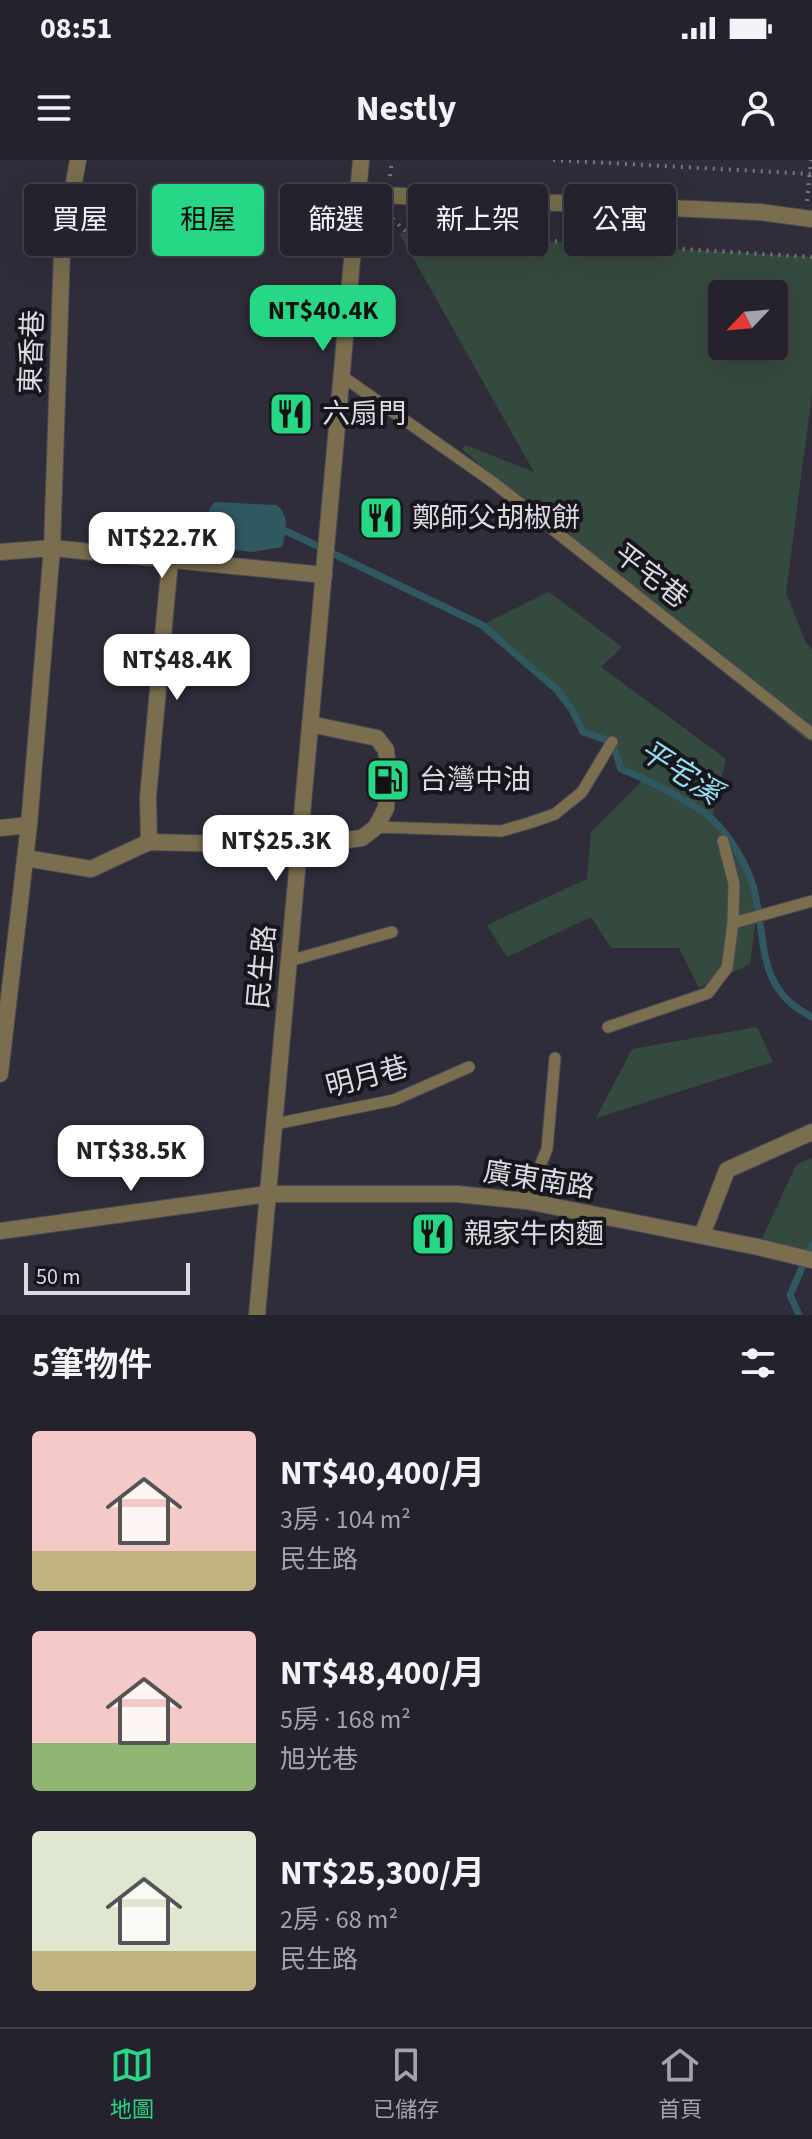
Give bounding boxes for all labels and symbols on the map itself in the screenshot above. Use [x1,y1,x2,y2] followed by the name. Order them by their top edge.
[708,280,788,360] north arrow
[240,285,406,353] pin: NT$40.4K
[11,309,53,395] street label: 東香巷
[267,390,315,438] restaurant icon: 六扇門
[322,394,406,434] place label: 六扇門
[357,494,405,542] restaurant icon: 鄭師父胡椒餅
[412,498,580,538] place label: 鄭師父胡椒餅
[79,512,245,580] pin: NT$22.7K
[606,534,696,618] street label: 平宅巷
[94,634,260,702] pin: NT$48.4K
[631,729,733,817] water label: 平宅溪
[364,756,412,804] fuel station icon: 台灣中油
[419,760,531,800] place label: 台灣中油
[193,815,359,883] pin: NT$25.3K
[238,923,286,1011] street label: 民生路
[321,1047,413,1107] street label: 明月巷
[48,1125,214,1193] pin: NT$38.5K
[481,1151,597,1209] street label: 廣東南路
[409,1210,457,1258] restaurant icon: 親家牛肉麵
[464,1214,604,1254] place label: 親家牛肉麵
[24,1259,190,1295] scale bar

